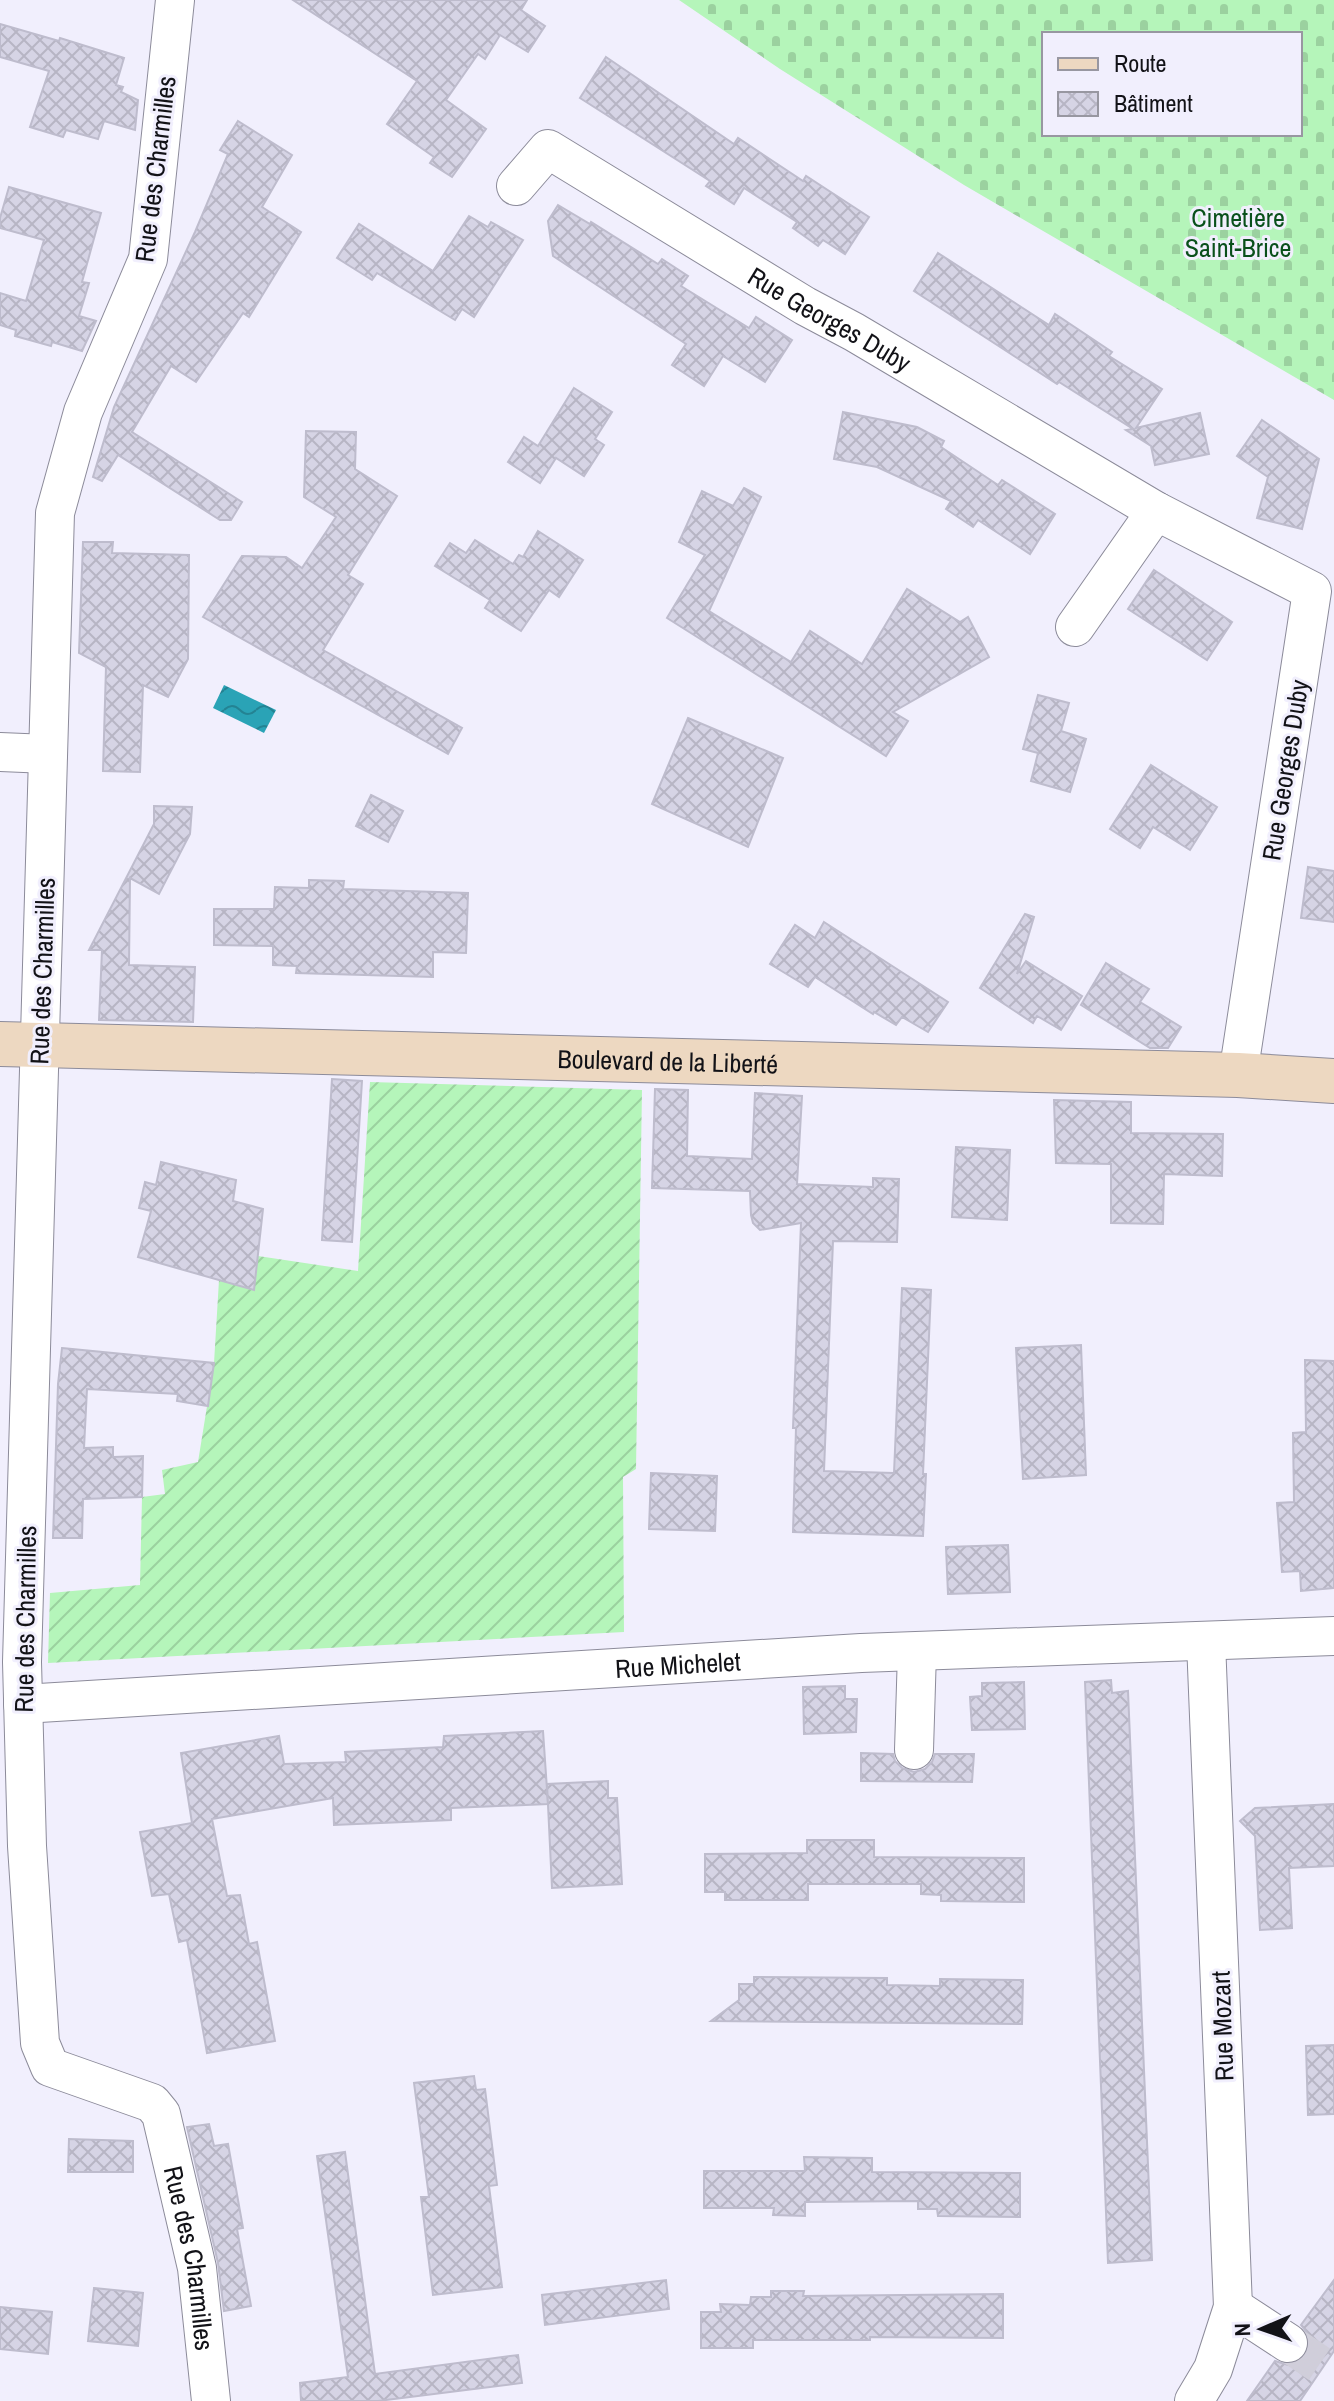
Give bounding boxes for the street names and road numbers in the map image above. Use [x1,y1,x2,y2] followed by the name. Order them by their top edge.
[126,74,184,264] street label: Rue des Charmilles
[742,258,918,380] street label: Rue Georges Duby
[1253,677,1317,863] street label: Rue Georges Duby
[21,877,63,1065] street label: Rue des Charmilles
[557,1040,778,1081] street label: Boulevard de la Liberté
[6,1525,44,1713] street label: Rue des Charmilles
[614,1643,742,1685] street label: Rue Michelet
[1203,1970,1241,2082] street label: Rue Mozart
[156,2162,223,2352] street label: Rue des Charmilles

